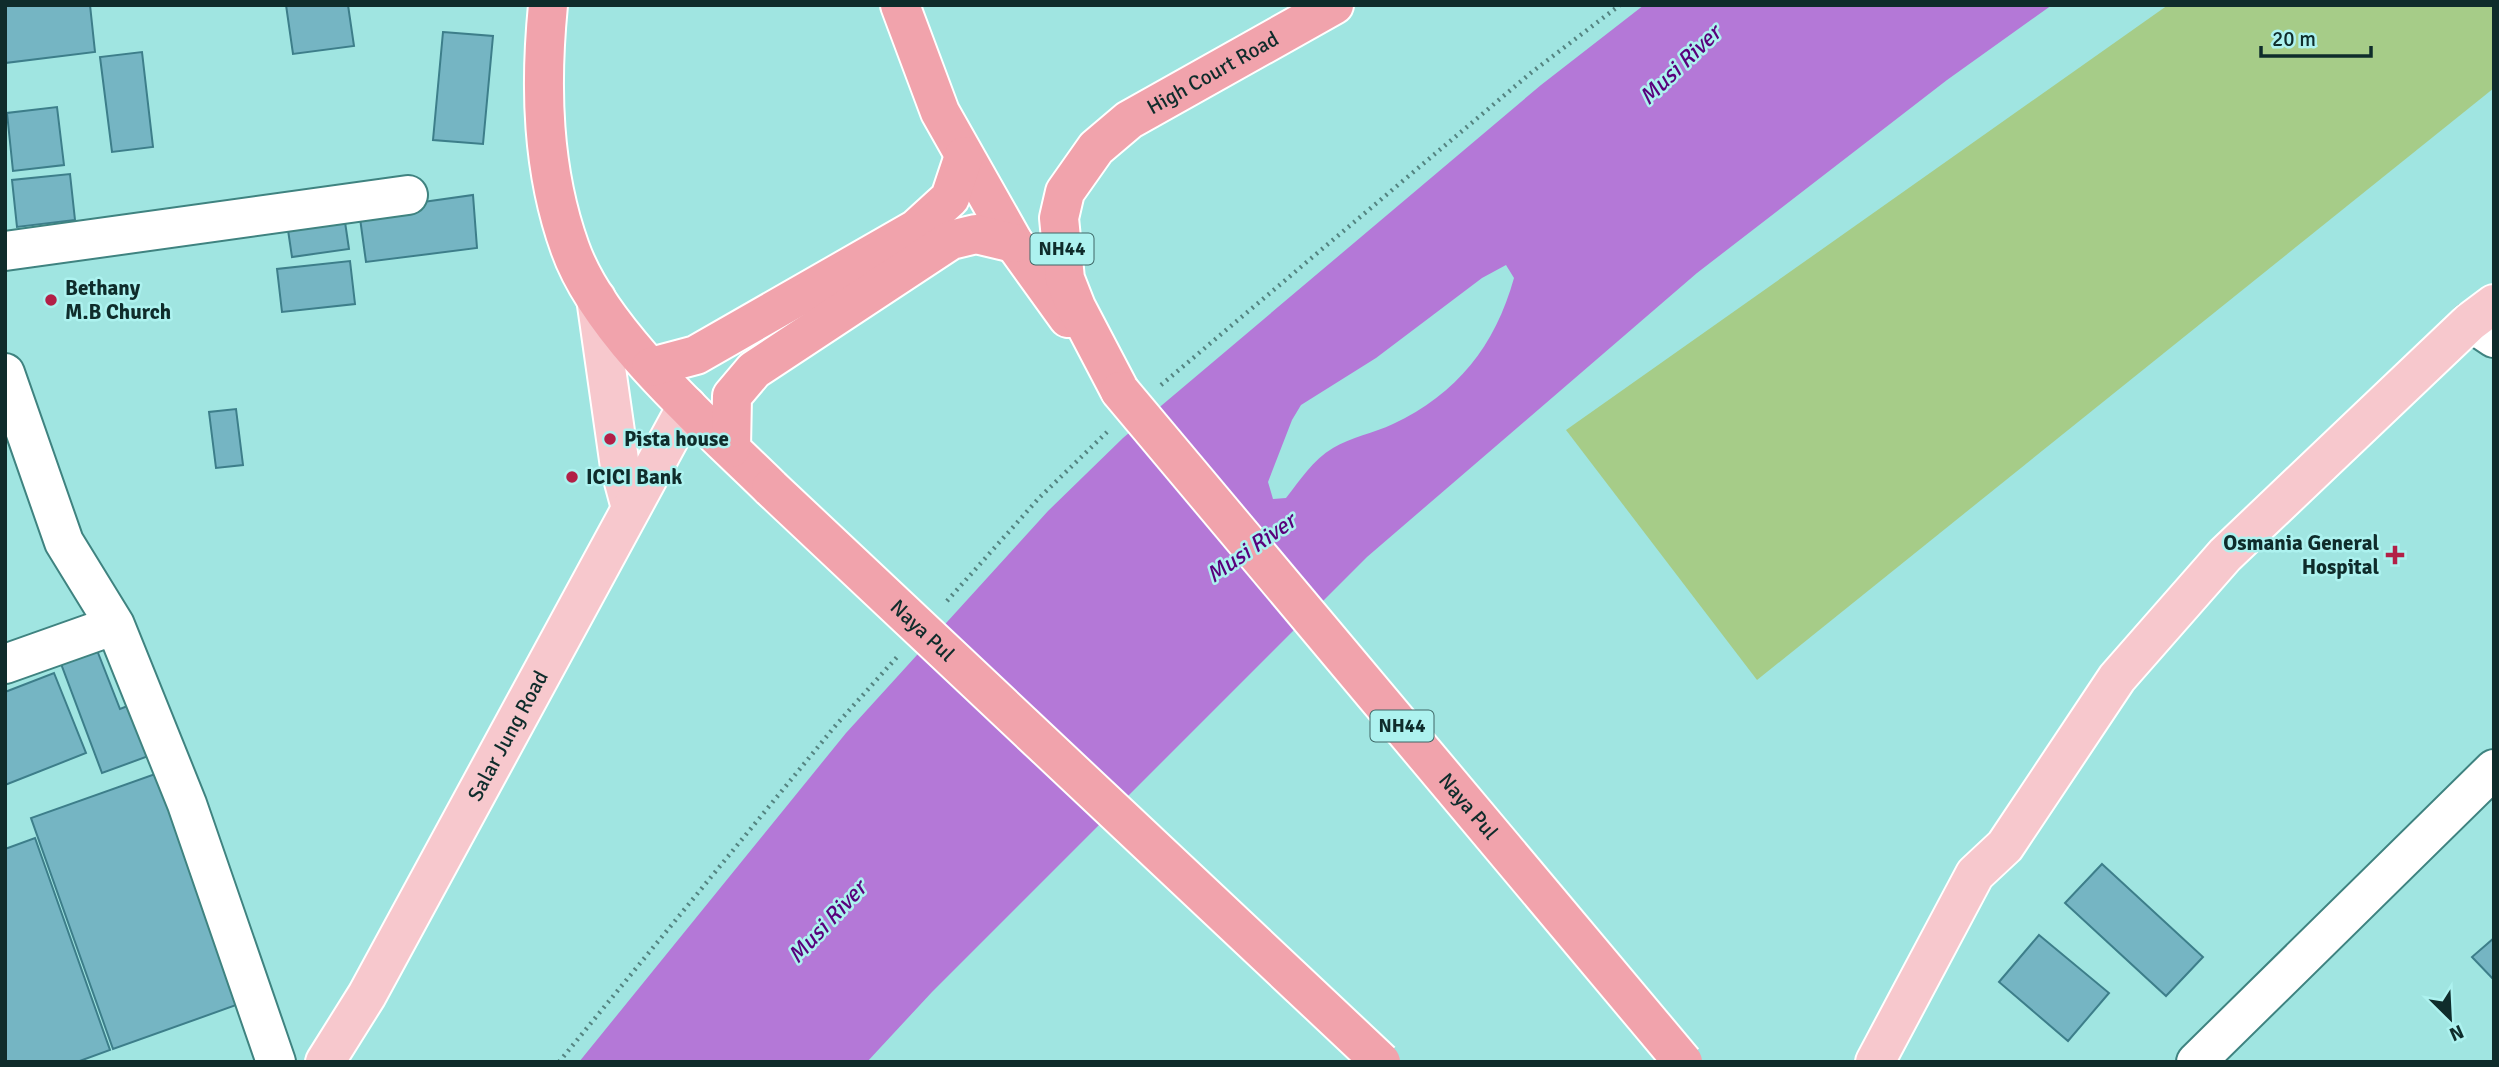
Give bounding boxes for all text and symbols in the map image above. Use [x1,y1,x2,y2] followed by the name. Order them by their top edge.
[2261,14,2371,58] scale bar
[1633,17,1729,111] water label: Musi River
[1142,26,1283,120] street label: High Court Road
[2272,26,2316,52] text: 20 m
[1030,233,1094,264] road number: NH44
[65,275,171,325] place label: Bethany M.B Church
[43,292,59,308] marker: Bethany M.B Church
[624,426,729,452] place label: Pista house
[602,431,618,447] marker: Pista house
[586,464,682,490] place label: ICICI Bank
[564,469,580,485] marker: ICICI Bank
[1201,505,1304,589] water label: Musi River
[2223,530,2379,580] place label: Osmania General Hospital
[2385,545,2405,565] marker: Osmania General Hospital
[885,594,960,667] street label: Naya Pul
[462,666,554,806] street label: Salar Jung Road
[1370,710,1434,741] road number: NH44
[1433,768,1504,845] street label: Naya Pul
[781,872,875,969] water label: Musi River
[2415,983,2485,1053] north arrow
[2446,1019,2467,1046] text: N

